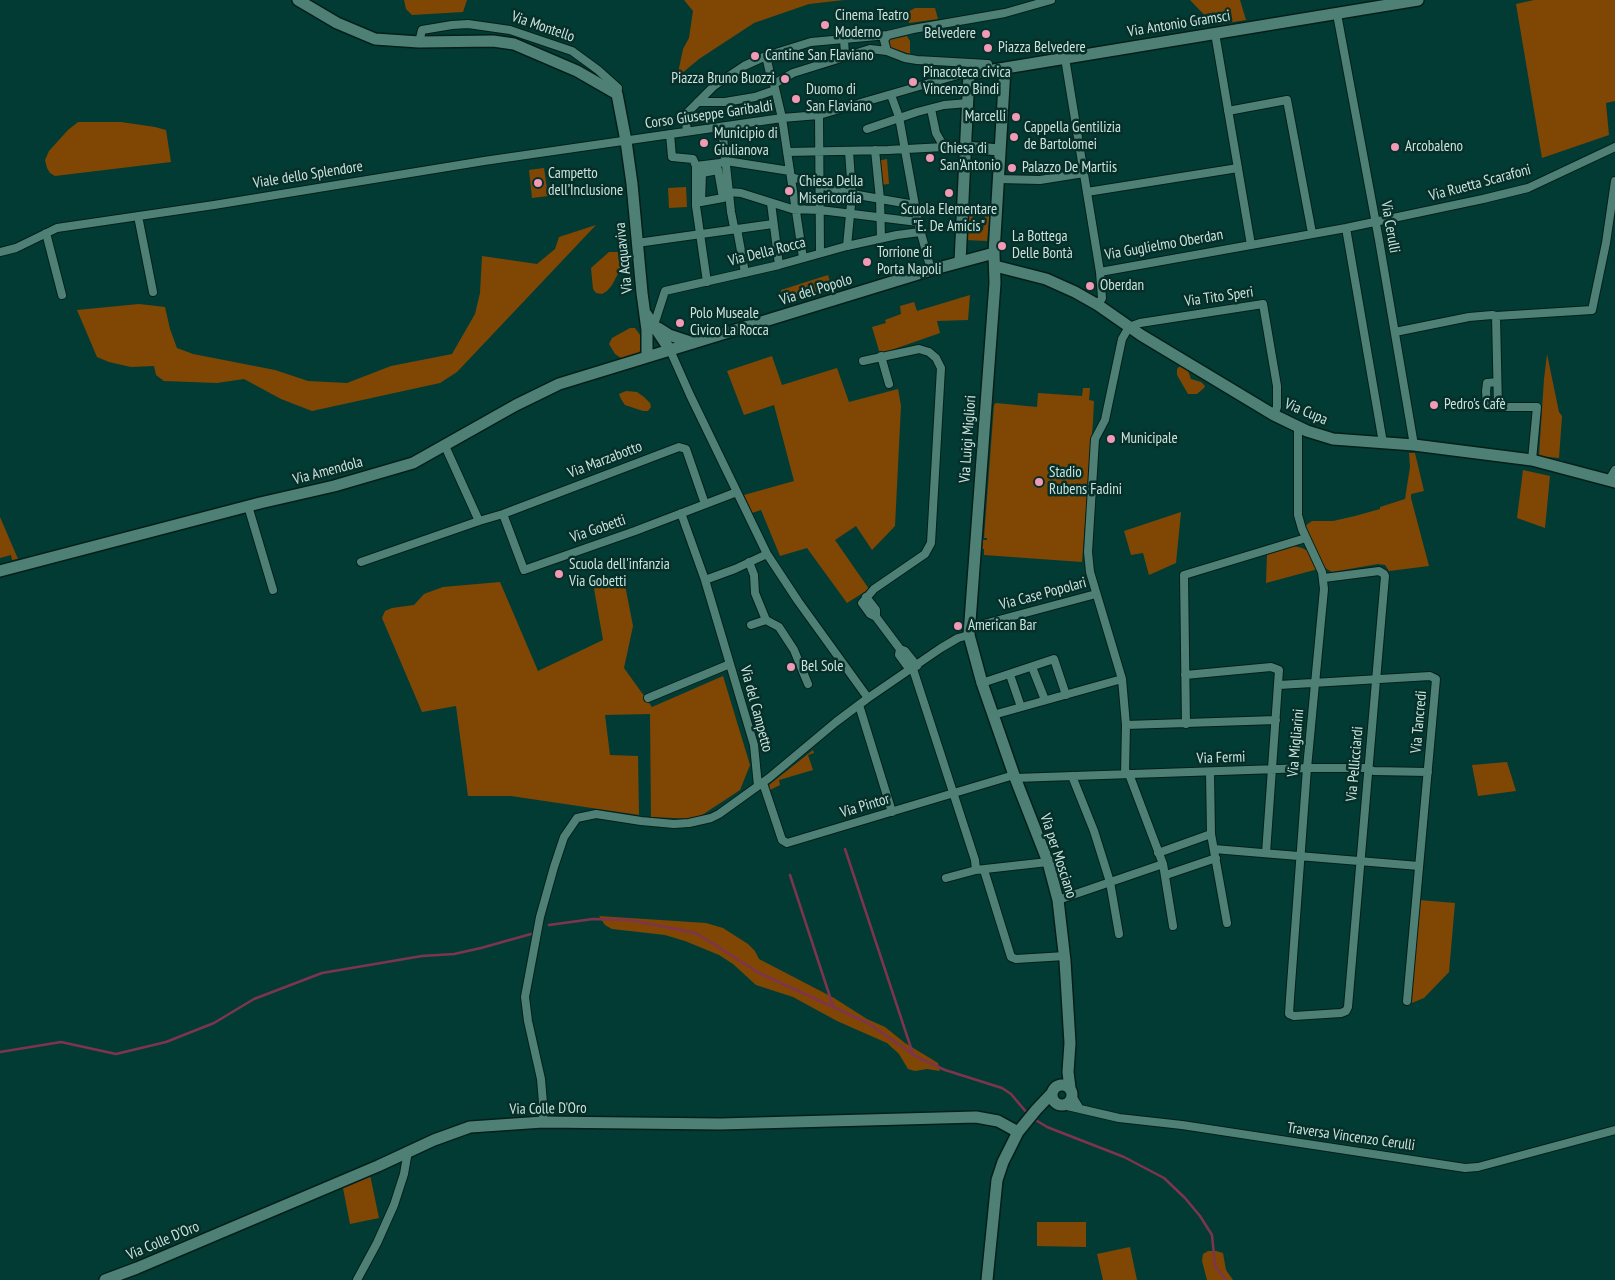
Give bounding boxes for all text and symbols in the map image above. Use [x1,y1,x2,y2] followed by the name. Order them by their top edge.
[835,7,909,42] place label: Cinema Teatro Moderno
[1126,7,1232,41] street label: Via Antonio Gramsci
[509,8,577,46] street label: Via Montello
[819,19,831,31] marker: Cinema Teatro Moderno
[924,25,976,43] place label: Belvedere
[980,28,992,40] marker: Belvedere
[998,39,1086,57] place label: Piazza Belvedere
[982,42,994,54] marker: Piazza Belvedere
[765,47,874,65] place label: Cantine San Flaviano
[749,50,761,62] marker: Cantine San Flaviano
[923,64,1011,99] place label: Pinacoteca civica Vincenzo Bindi
[671,70,775,88] place label: Piazza Bruno Buozzi
[779,73,791,85] marker: Piazza Bruno Buozzi
[907,76,919,88] marker: Pinacoteca civica Vincenzo Bindi
[806,81,872,116] place label: Duomo di San Flaviano
[790,93,802,105] marker: Duomo di San Flaviano
[644,97,774,133] street label: Corso Giuseppe Garibaldi
[965,108,1006,126] place label: Marcelli
[1010,111,1022,123] marker: Marcelli
[1024,119,1121,154] place label: Cappella Gentilizia de Bartolomei
[714,125,778,160] place label: Municipio di Giulianova
[1008,131,1020,143] marker: Cappella Gentilizia de Bartolomei
[698,137,710,149] marker: Municipio di Giulianova
[1405,138,1463,156] place label: Arcobaleno
[940,140,1001,175] place label: Chiesa di San'Antonio
[1389,141,1401,153] marker: Arcobaleno
[924,152,936,164] marker: Chiesa di San'Antonio
[252,157,364,193] street label: Viale dello Splendore
[1022,159,1117,177] place label: Palazzo De Martiis
[1427,161,1533,205] street label: Via Ruetta Scarafoni
[1006,162,1018,174] marker: Palazzo De Martiis
[548,165,623,200] place label: Campetto dell’Inclusione
[799,173,863,208] place label: Chiesa Della Misericordia
[532,177,544,189] marker: Campetto dell’Inclusione
[783,185,795,197] marker: Chiesa Della Misericordia
[943,187,955,199] marker: Scuola Elementare "E. De Amicis"
[1377,199,1403,255] street label: Via Cerulli
[901,201,997,236] place label: Scuola Elementare "E. De Amicis"
[611,222,637,294] street label: Via Acquaviva
[1103,226,1225,264] street label: Via Guglielmo Oberdan
[1012,228,1073,263] place label: La Bottega Delle Bontà
[726,234,808,270] street label: Via Della Rocca
[996,240,1008,252] marker: La Bottega Delle Bontà
[877,244,941,279] place label: Torrione di Porta Napoli
[861,256,873,268] marker: Torrione di Porta Napoli
[778,270,854,310] street label: Via del Popolo
[1100,277,1144,295] place label: Oberdan
[1084,280,1096,292] marker: Oberdan
[1183,283,1255,311] street label: Via Tito Speri
[690,305,769,340] place label: Polo Museale Civico La Rocca
[674,317,686,329] marker: Polo Museale Civico La Rocca
[956,394,980,484] street label: Via Luigi Migliori
[1282,395,1330,429] street label: Via Cupa
[1444,396,1506,414] place label: Pedro's Cafè
[1428,399,1440,411] marker: Pedro's Cafè
[1121,430,1178,448] place label: Municipale
[1105,433,1117,445] marker: Municipale
[565,438,645,482] street label: Via Marzabotto
[291,453,365,489] street label: Via Amendola
[1049,464,1122,499] place label: Stadio Rubens Fadini
[1033,476,1045,488] marker: Stadio Rubens Fadini
[568,511,628,547] street label: Via Gobetti
[569,556,670,591] place label: Scuola dell'infanzia Via Gobetti
[553,568,565,580] marker: Scuola dell'infanzia Via Gobetti
[998,574,1088,614] street label: Via Case Popolari
[968,617,1037,635] place label: American Bar
[952,620,964,632] marker: American Bar
[801,658,844,676] place label: Bel Sole
[785,661,797,673] marker: Bel Sole
[736,664,776,754] street label: Via del Campetto
[1407,690,1431,754] street label: Via Tancredi
[1284,708,1308,778] street label: Via Migliarini
[1343,726,1367,802] street label: Via Pellicciardi
[1196,748,1246,768] street label: Via Fermi
[838,790,892,822] street label: Via Pintor
[1036,811,1080,901] street label: Via per Mosciano
[509,1099,587,1119] street label: Via Colle D'Oro
[1286,1119,1416,1155] street label: Traversa Vincenzo Cerulli
[124,1218,202,1264] street label: Via Colle D'Oro

